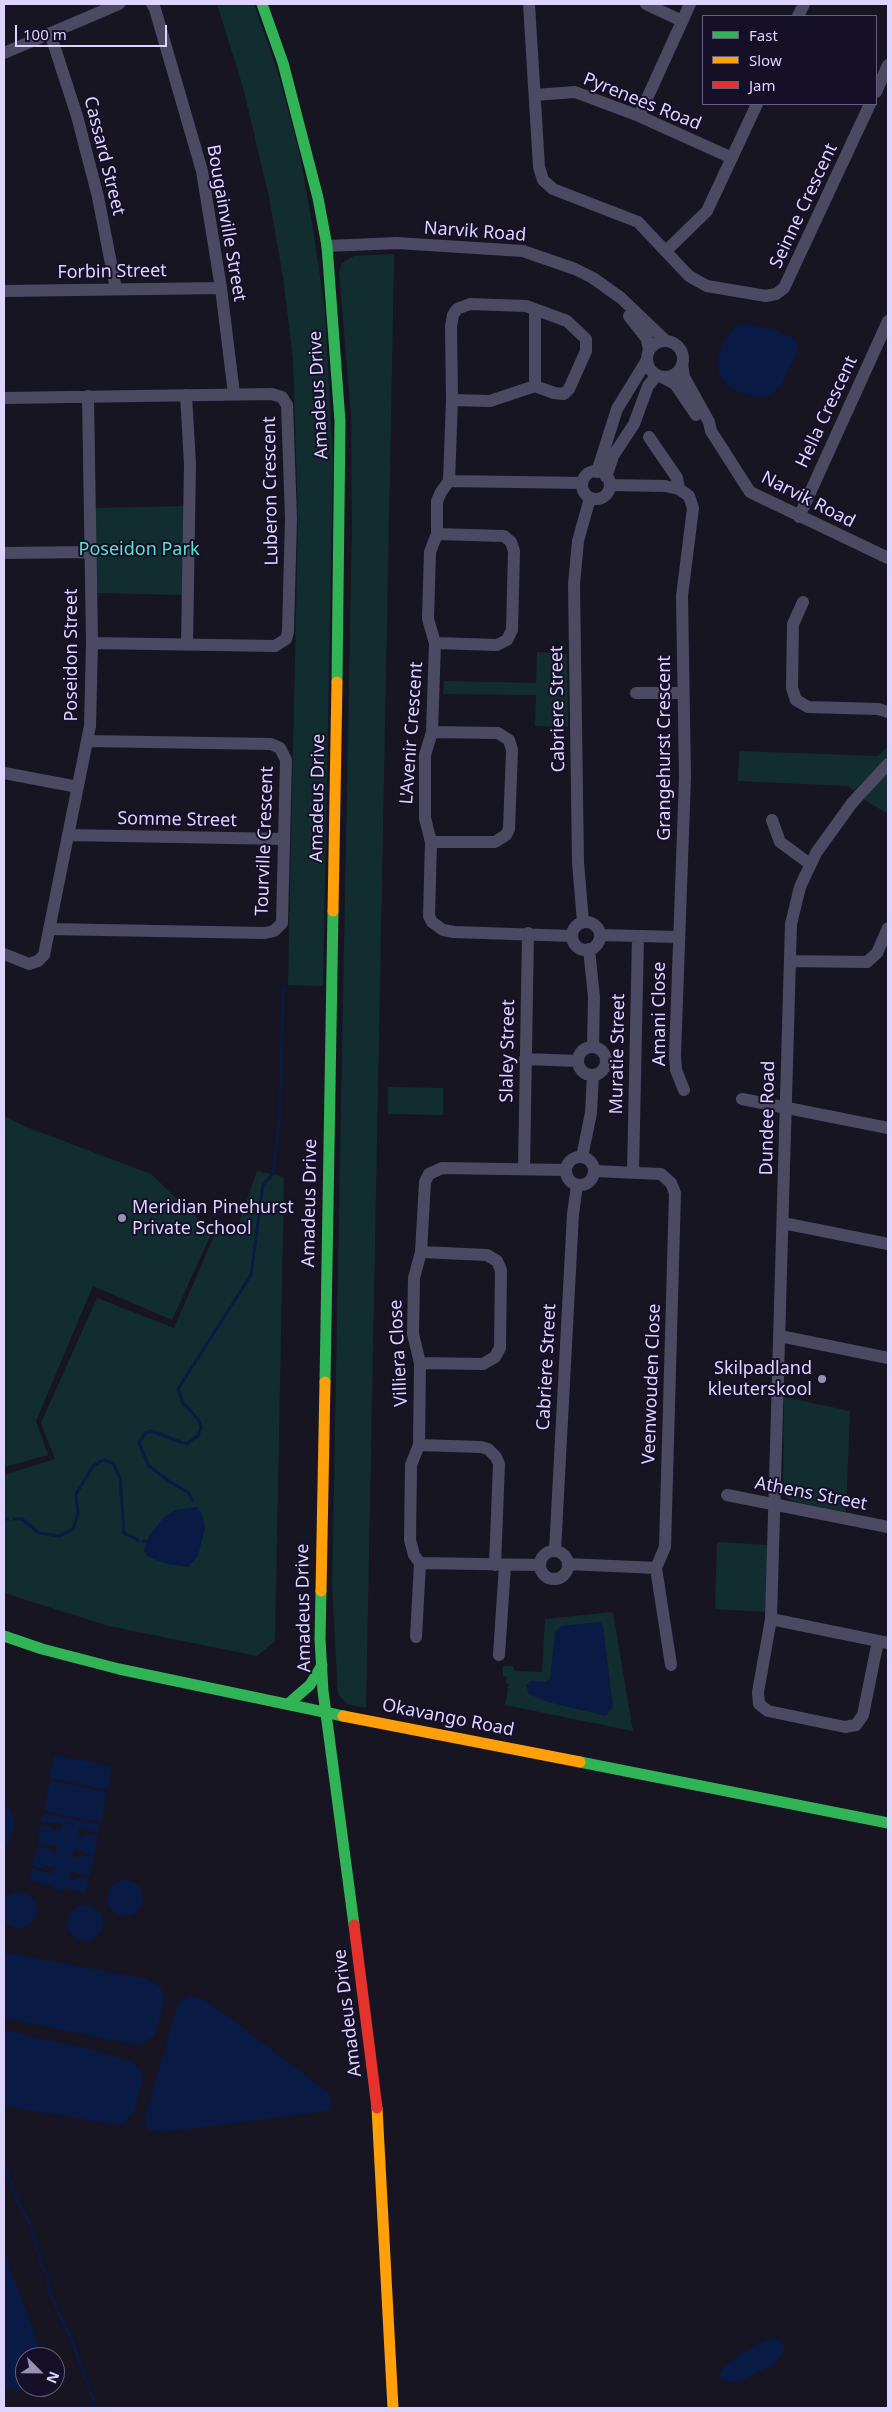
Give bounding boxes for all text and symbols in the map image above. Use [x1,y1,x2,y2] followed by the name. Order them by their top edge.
[18,15,170,47] scale bar
[702,15,877,105] legend
[23,24,67,44] text: 100 m
[749,25,778,45] text: Fast
[749,50,782,70] text: Slow
[580,69,704,135] street label: Pyrenees Road
[749,75,776,95] text: Jam
[79,94,129,218] street label: Cassard Street
[766,140,842,272] street label: Seinne Crescent
[202,143,250,303] street label: Bougainville Street
[423,218,527,246] street label: Narvik Road
[57,260,167,284] street label: Forbin Street
[305,330,333,460] street label: Amadeus Drive
[792,353,862,471] street label: Hella Crescent
[259,416,283,566] street label: Luberon Crescent
[757,467,859,533] street label: Narvik Road
[79,539,199,561] park label: Poseidon Park
[61,588,83,722] street label: Poseidon Street
[546,645,570,773] street label: Cabriere Street
[654,655,676,841] street label: Grangehurst Crescent
[396,661,428,805] street label: L'Avenir Crescent
[306,734,330,862] street label: Amadeus Drive
[252,766,278,916] street label: Tourville Crescent
[117,808,237,832] street label: Somme Street
[649,962,671,1066] street label: Amani Close
[606,993,630,1115] street label: Muratie Street
[496,999,520,1103] street label: Slaley Street
[756,1060,780,1176] street label: Dundee Road
[298,1139,322,1267] street label: Amadeus Drive
[132,1197,294,1240] place label: Meridian Pinehurst Private School
[116,1212,128,1224] marker: Meridian Pinehurst Private School
[385,1299,413,1407] street label: Villiera Close
[533,1303,561,1431] street label: Cabriere Street
[638,1303,666,1465] street label: Veenwouden Close
[708,1358,812,1400] place label: Skilpadland kleuterskool
[816,1373,828,1385] marker: Skilpadland kleuterskool
[753,1473,869,1515] street label: Athens Street
[292,1544,316,1672] street label: Amadeus Drive
[380,1695,516,1741] street label: Okavango Road
[329,1948,367,2078] street label: Amadeus Drive
[15,2347,65,2397] north arrow
[42,2369,64,2387] text: N

